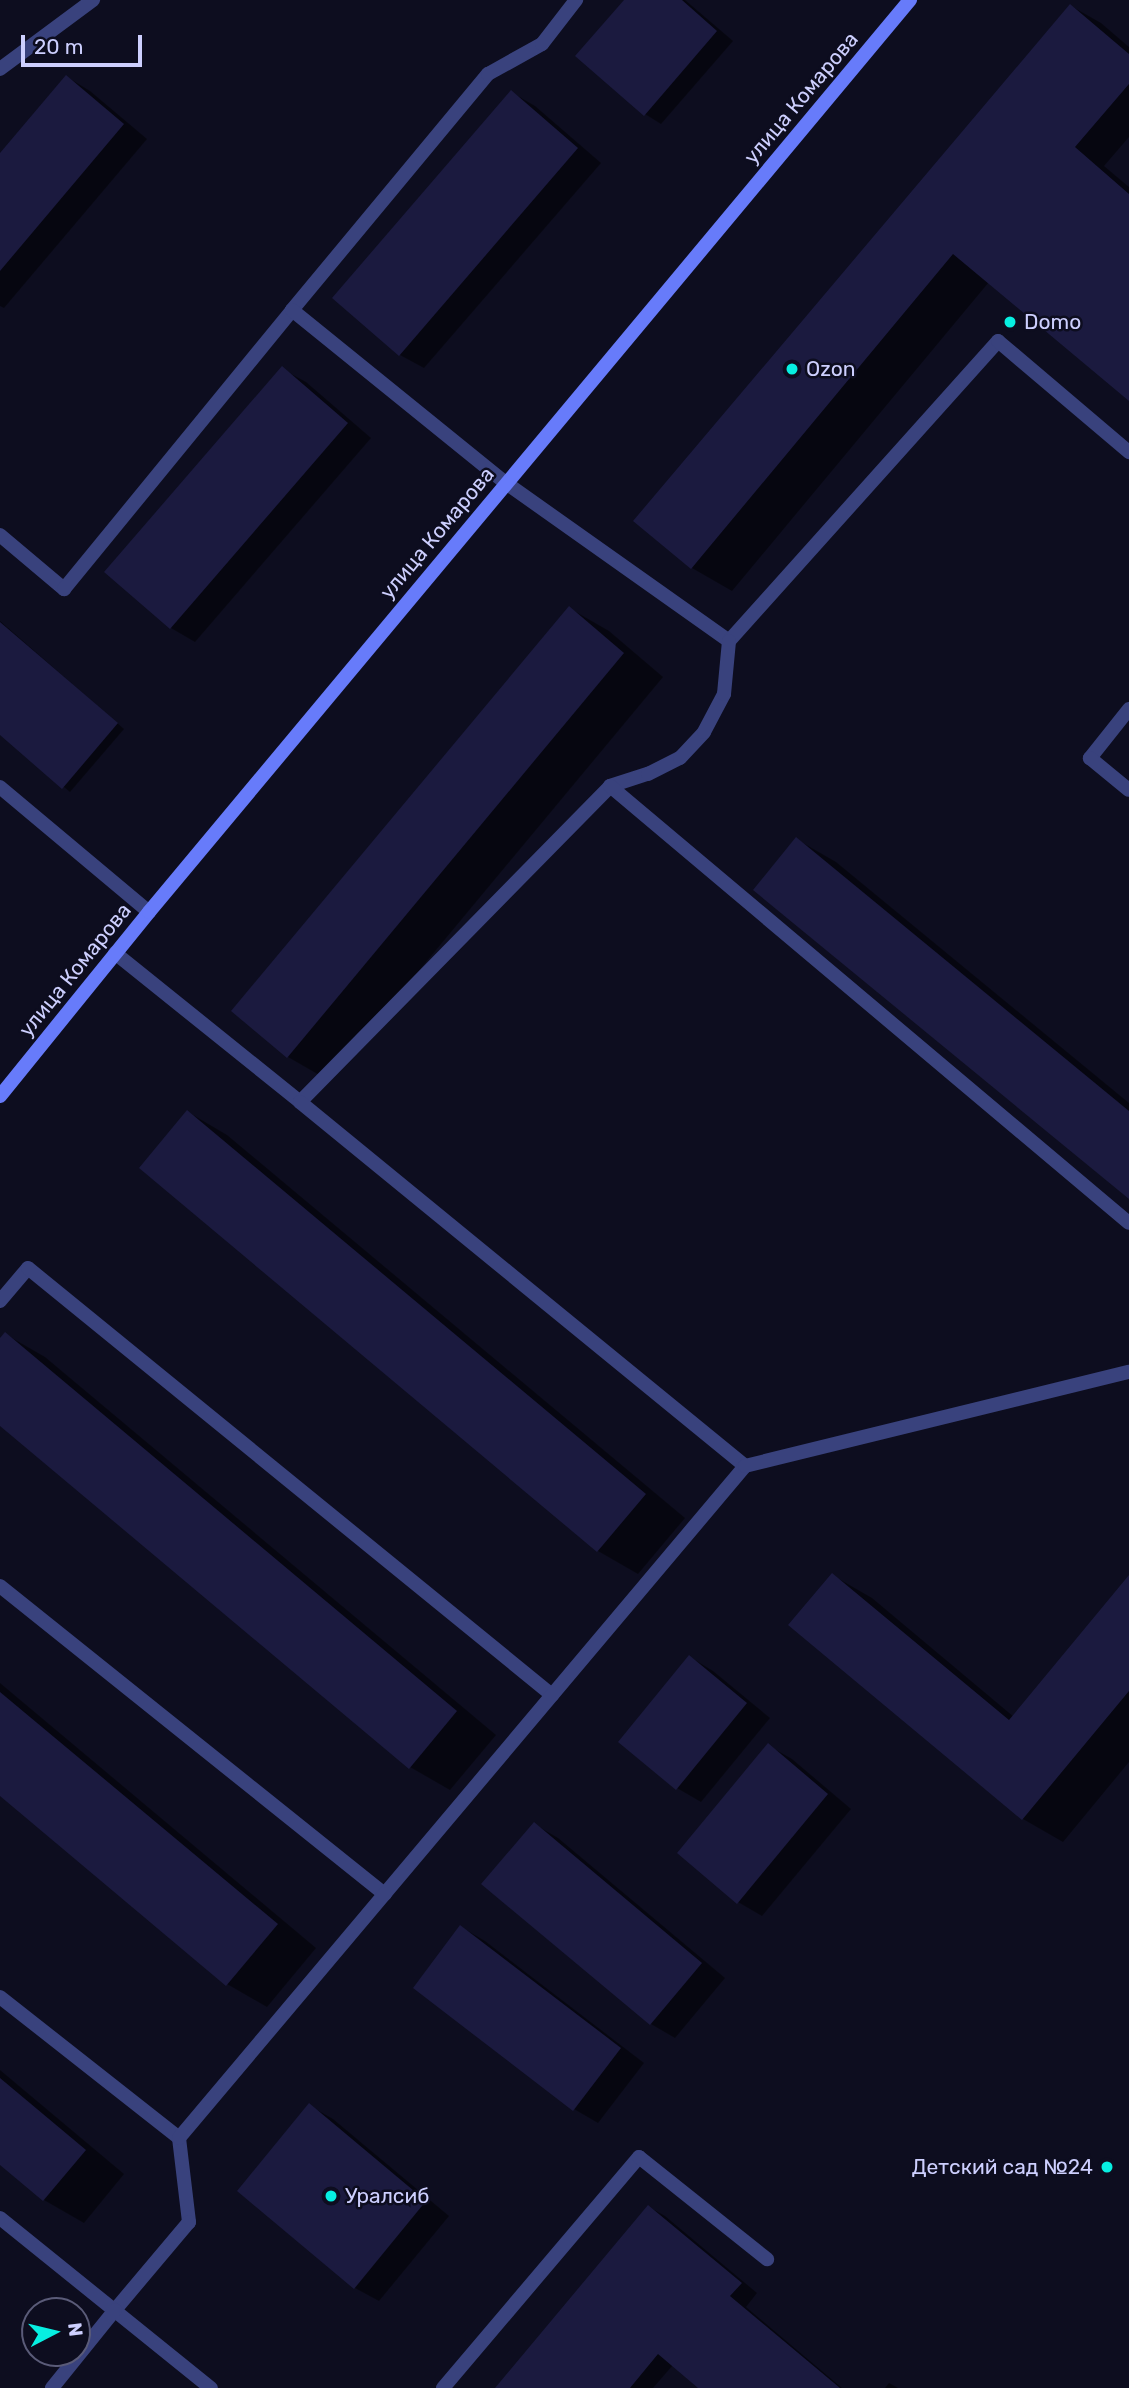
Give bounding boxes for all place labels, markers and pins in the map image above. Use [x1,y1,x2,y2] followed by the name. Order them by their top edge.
[1024,309,1081,335] place label: Domo
[1002,314,1018,330] marker: Domo
[806,356,856,382] place label: Ozon
[784,361,800,377] marker: Ozon
[912,2154,1093,2180] place label: Детский сад №24
[1099,2159,1115,2175] marker: Детский сад №24
[345,2183,429,2209] place label: Уралсиб
[323,2188,339,2204] marker: Уралсиб

